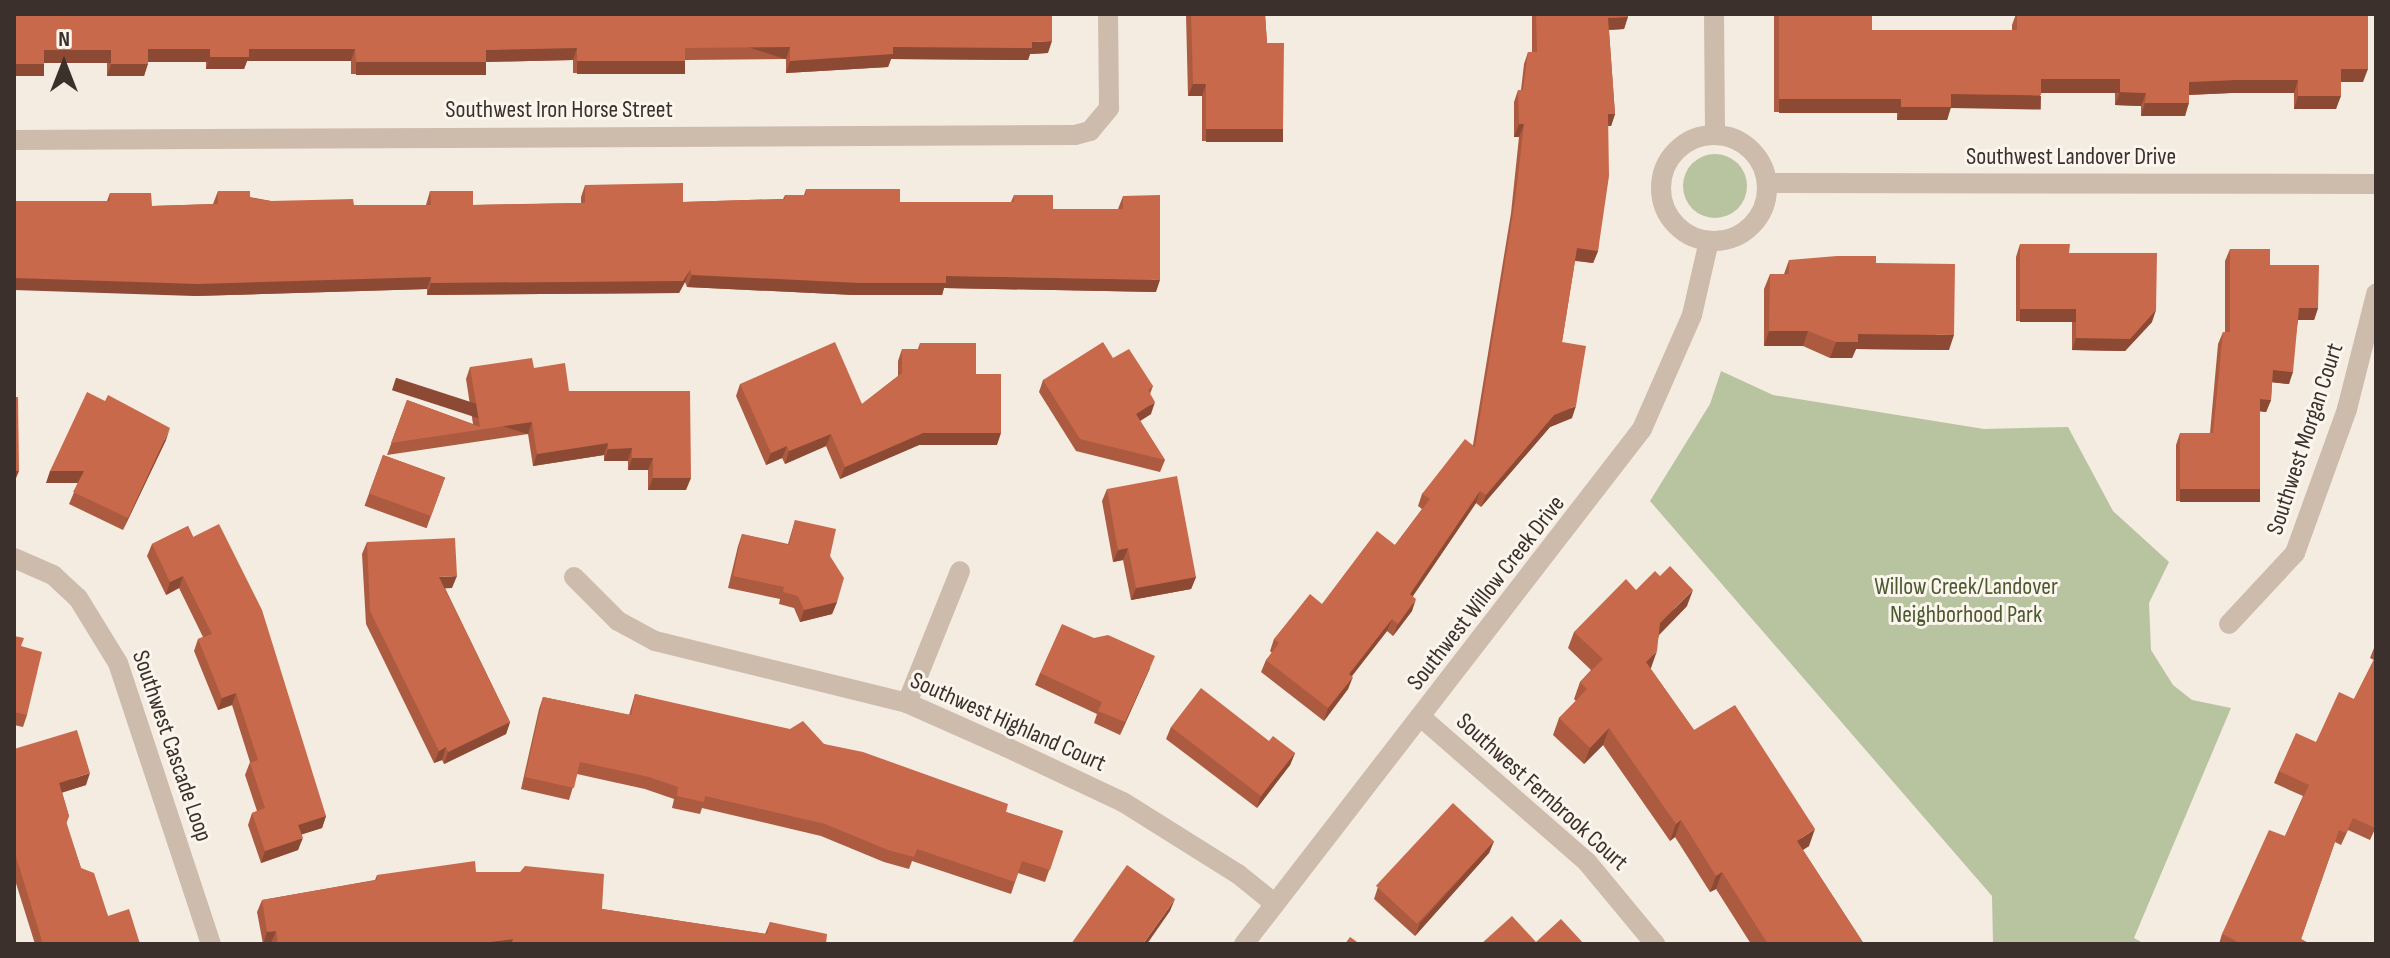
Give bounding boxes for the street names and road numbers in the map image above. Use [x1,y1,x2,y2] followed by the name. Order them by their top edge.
[445,96,673,124] street label: Southwest Iron Horse Street
[1966,143,2176,171] street label: Southwest Landover Drive
[2260,340,2350,538] street label: Southwest Morgan Court
[1401,490,1571,696] street label: Southwest Willow Creek Drive
[126,647,218,845] street label: Southwest Cascade Loop
[906,666,1110,778] street label: Southwest Highland Court
[1450,707,1634,877] street label: Southwest Fernbrook Court

